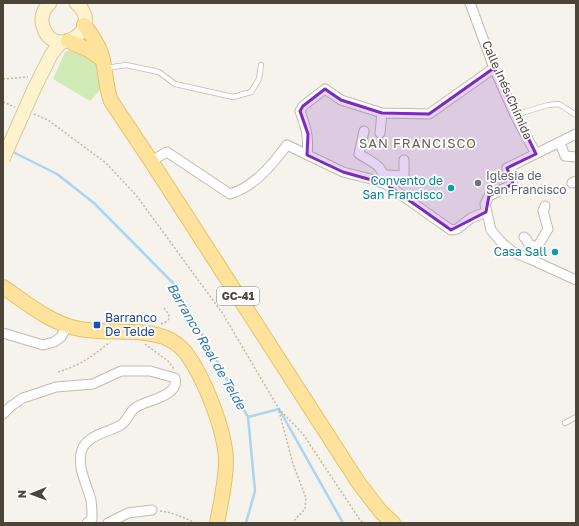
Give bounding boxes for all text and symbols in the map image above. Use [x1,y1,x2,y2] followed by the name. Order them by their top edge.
[479,38,536,142] street label: Calle Inés Chimida
[359,135,477,151] district label: SAN FRANCISCO
[486,168,567,197] place label: Iglesia de San Francisco
[362,173,443,202] place label: Convento de San Francisco
[473,178,483,188] marker: Iglesia de San Francisco
[446,183,456,193] marker: Convento de San Francisco
[494,244,547,259] place label: Casa Sall
[550,247,560,257] marker: Casa Sall
[164,280,250,413] water label: Barranco Real de Telde
[217,287,259,305] road number: GC-41
[105,310,157,339] place label: Barranco De Telde
[92,320,102,330] marker: Barranco De Telde
[12,474,52,514] north arrow
[15,490,28,498] text: N

